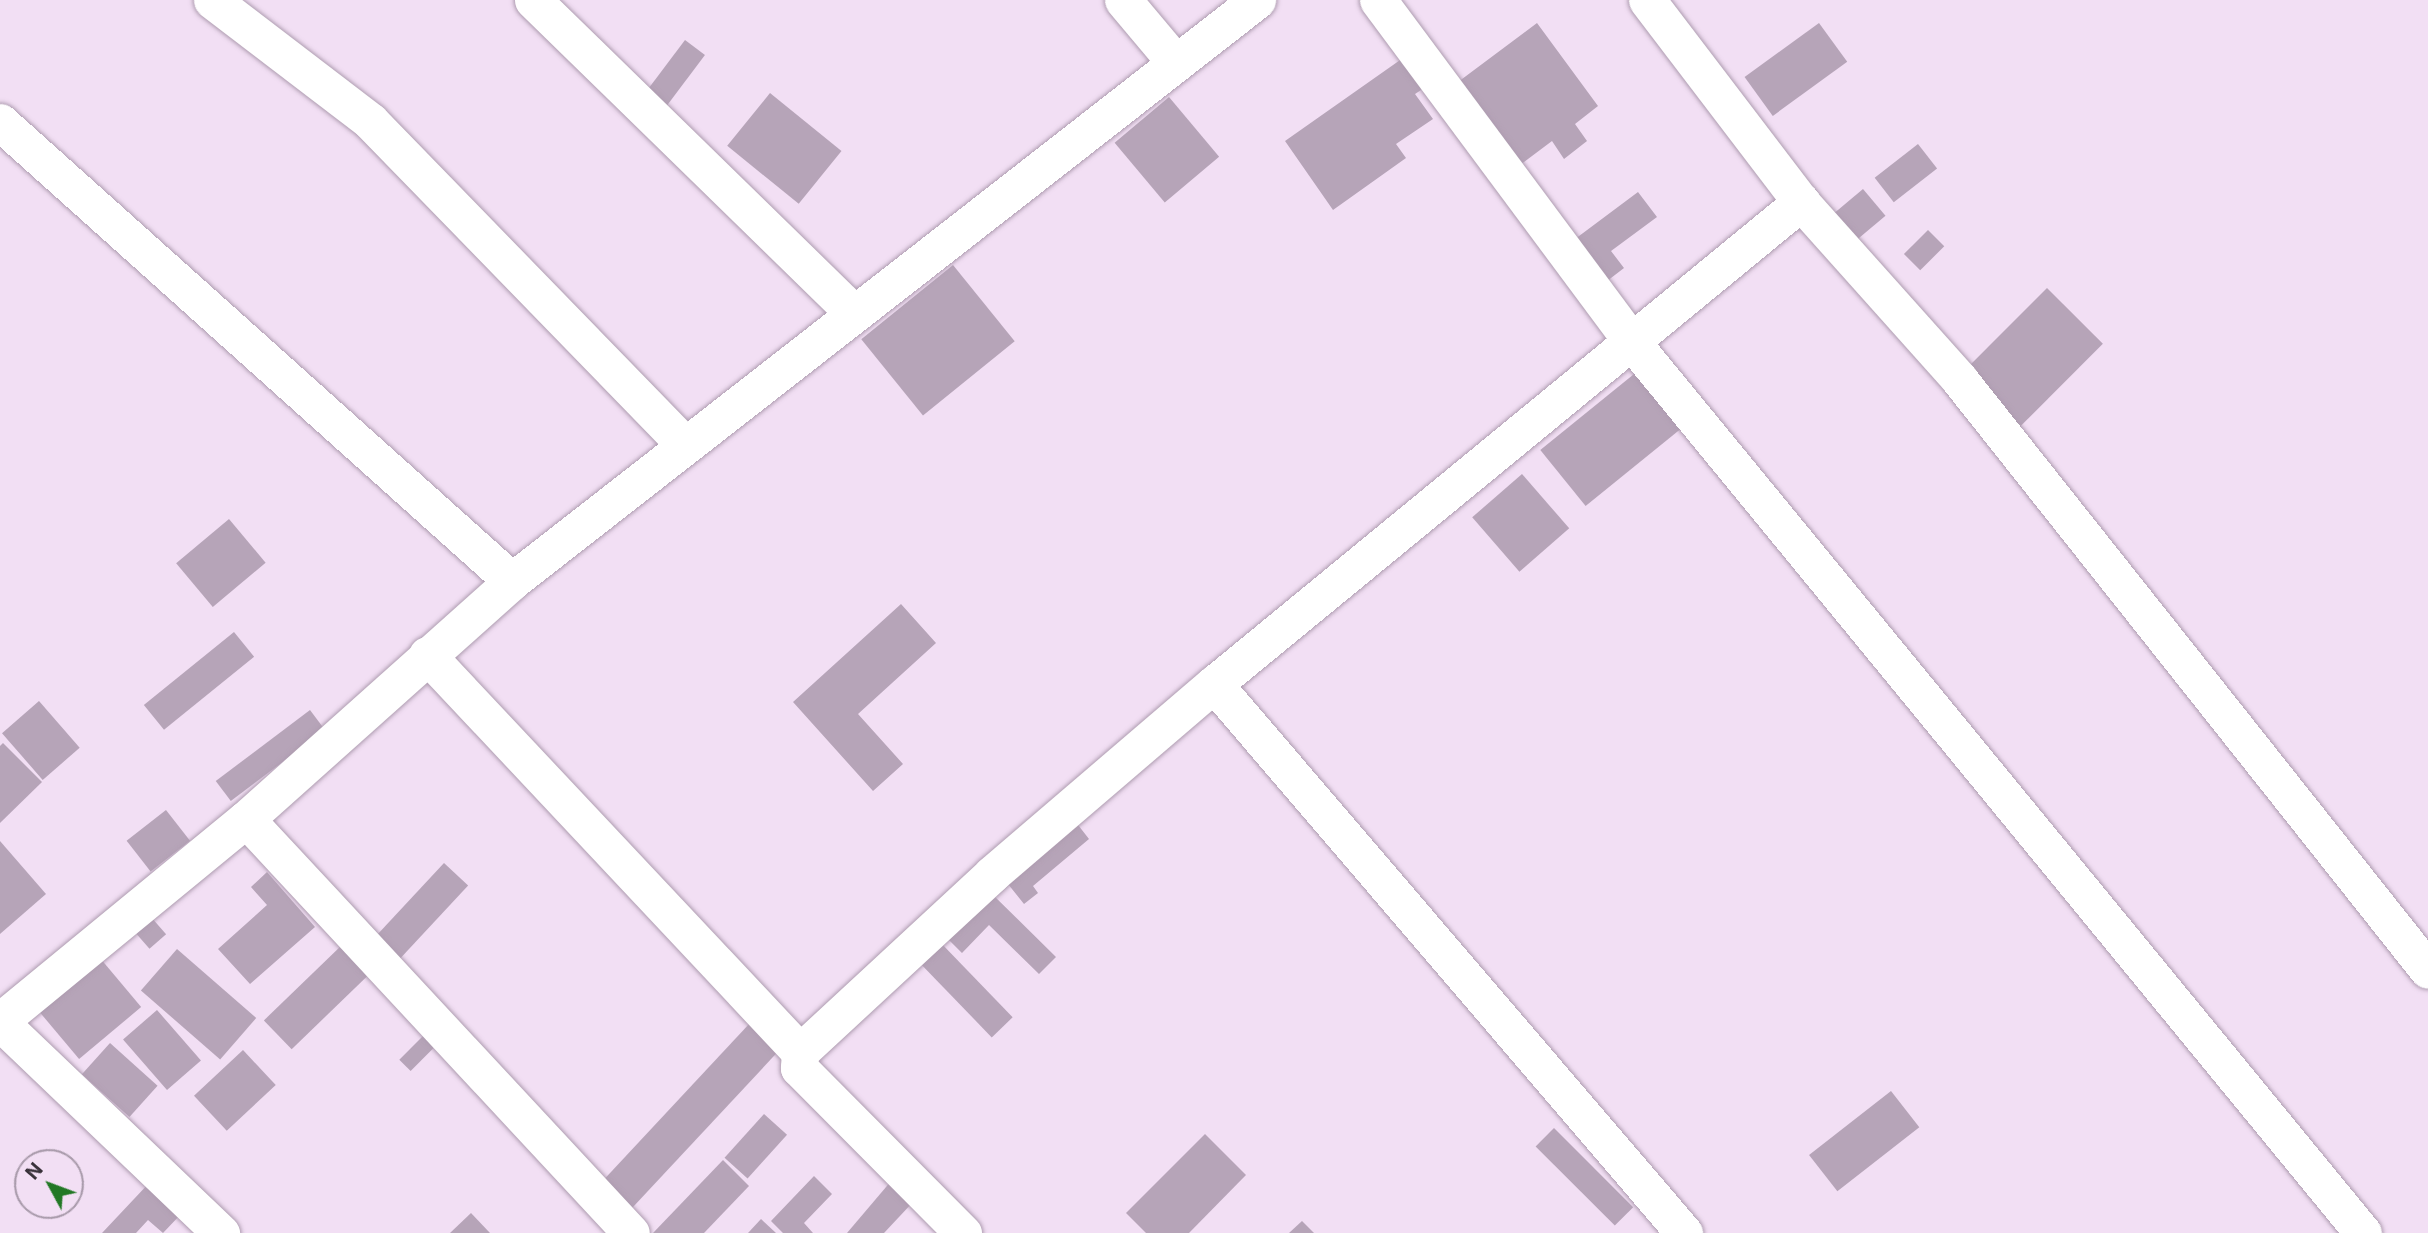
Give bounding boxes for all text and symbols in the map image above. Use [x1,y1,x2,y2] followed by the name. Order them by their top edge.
[14,1149,84,1219] north arrow
[21,1158,48,1184] text: N

